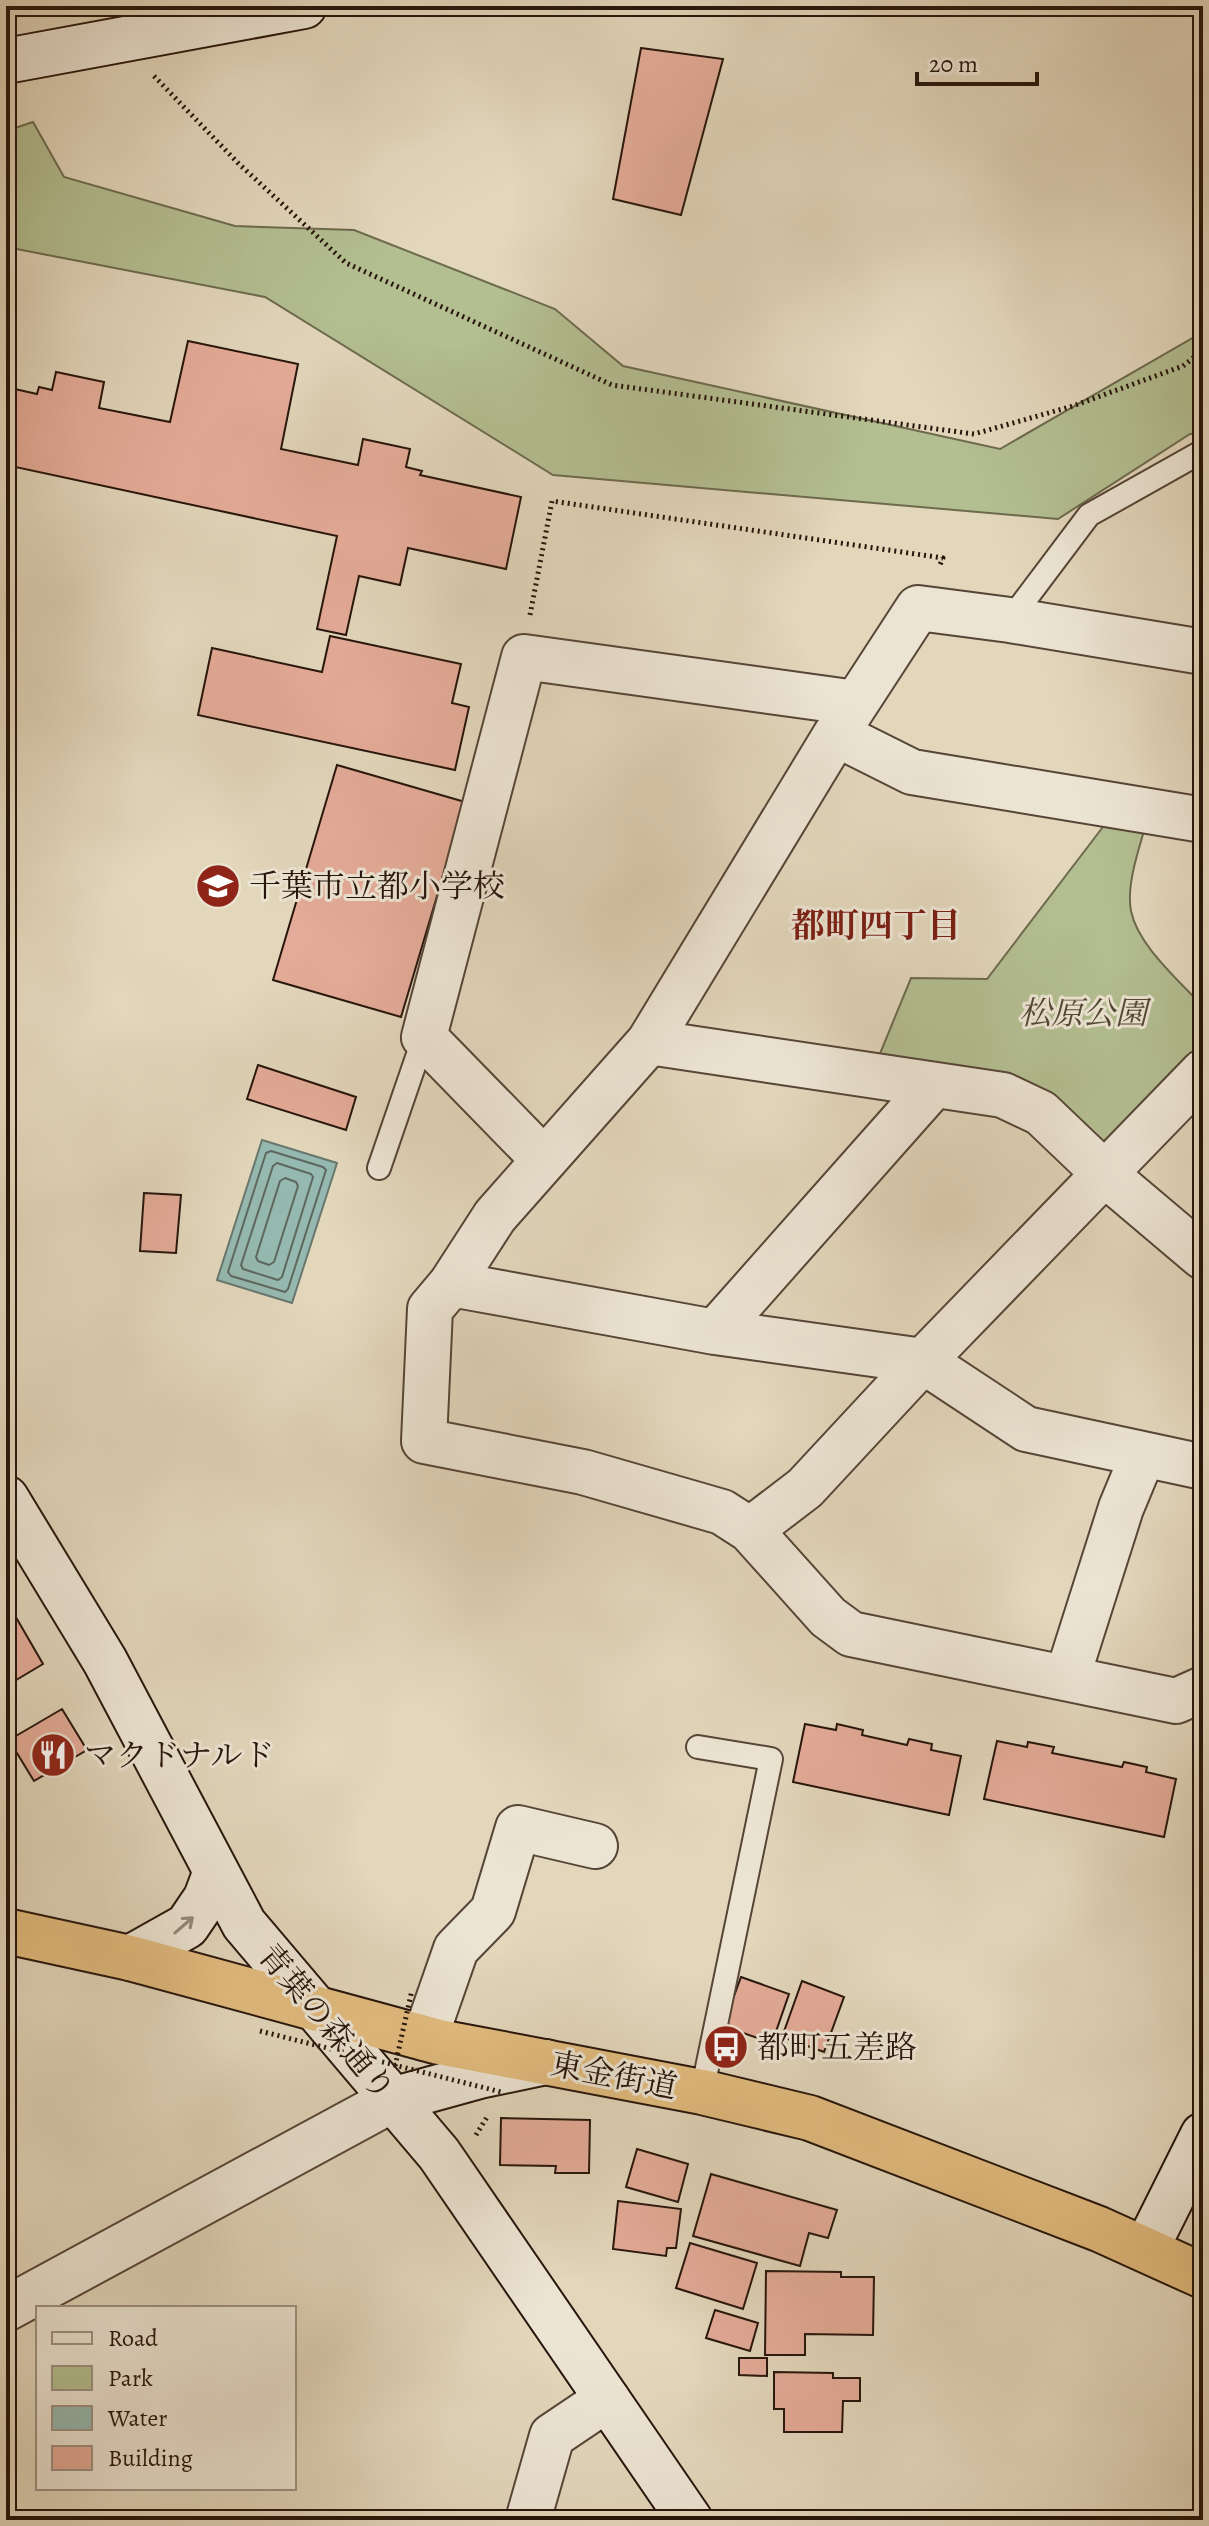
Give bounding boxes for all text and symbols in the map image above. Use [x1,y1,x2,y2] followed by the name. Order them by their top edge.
[917,36,1037,86] scale bar
[929,48,978,80] text: 20 m
[194,862,242,910] school or university icon: 千葉市立都小学校
[249,864,505,908] place label: 千葉市立都小学校
[791,902,961,949] district label: 都町四丁目
[1019,991,1152,1035] park label: 松原公園
[29,1731,77,1779] restaurant icon: マクドナルド
[84,1733,274,1777] place label: マクドナルド
[173,1916,194,1934] one-way arrow
[248,1934,406,2110] street label: 青葉の森通り
[702,2023,750,2071] bus stop icon: 都町五差路
[757,2025,917,2069] place label: 都町五差路
[547,2041,681,2109] street label: 東金街道
[36,2306,296,2490] legend
[108,2322,158,2354] text: Road
[108,2362,153,2394] text: Park
[107,2402,168,2434] text: Water
[108,2442,193,2474] text: Building

